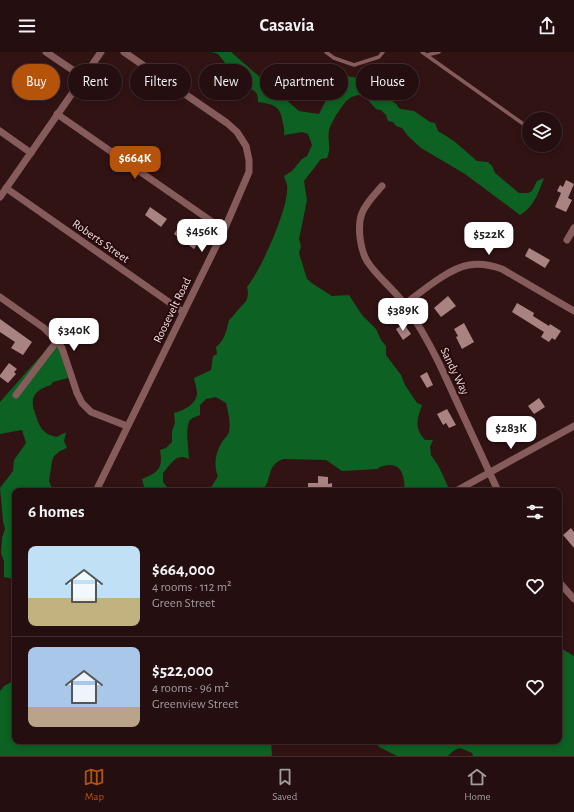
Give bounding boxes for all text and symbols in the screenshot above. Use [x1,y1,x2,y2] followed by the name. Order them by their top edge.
[16,15,38,37] icon: menu
[536,15,558,37] icon: share
[260,17,314,35] text: Casavia
[12,64,60,100] chip: Buy
[68,64,122,100] chip: Rent
[130,64,191,100] chip: Filters
[199,64,252,100] chip: New
[260,64,348,100] chip: Apartment
[356,64,419,100] chip: House
[522,112,562,152] map controls
[522,112,562,152] button: layers
[107,146,163,180] pin: $664K
[119,152,151,165] text: $664K
[70,217,132,265] street label: Roberts Street
[174,219,230,253] pin: $456K
[461,222,517,256] pin: $522K
[186,225,218,238] text: $456K
[473,228,505,241] text: $522K
[151,275,193,345] street label: Roosevelt Road
[375,298,431,332] pin: $389K
[387,304,419,317] text: $389K
[46,318,102,352] pin: $340K
[58,324,90,337] text: $340K
[438,345,472,397] street label: Sandy Way
[483,416,539,450] pin: $283K
[495,422,527,435] text: $283K
[524,501,546,523] icon: filters
[28,503,84,520] text: 6 homes
[152,561,215,578] text: $664,000
[60,562,108,610] icon: home
[524,575,546,597] icon: heart
[152,581,232,594] text: 4 rooms · 112 m²
[152,597,215,610] text: Green Street
[152,662,213,679] text: $522,000
[60,663,108,711] icon: home
[524,676,546,698] icon: heart
[152,682,229,695] text: 4 rooms · 96 m²
[152,698,238,711] text: Greenview Street
[83,766,105,803] tab: Map
[272,766,297,803] tab: Saved
[464,766,491,803] tab: Home

